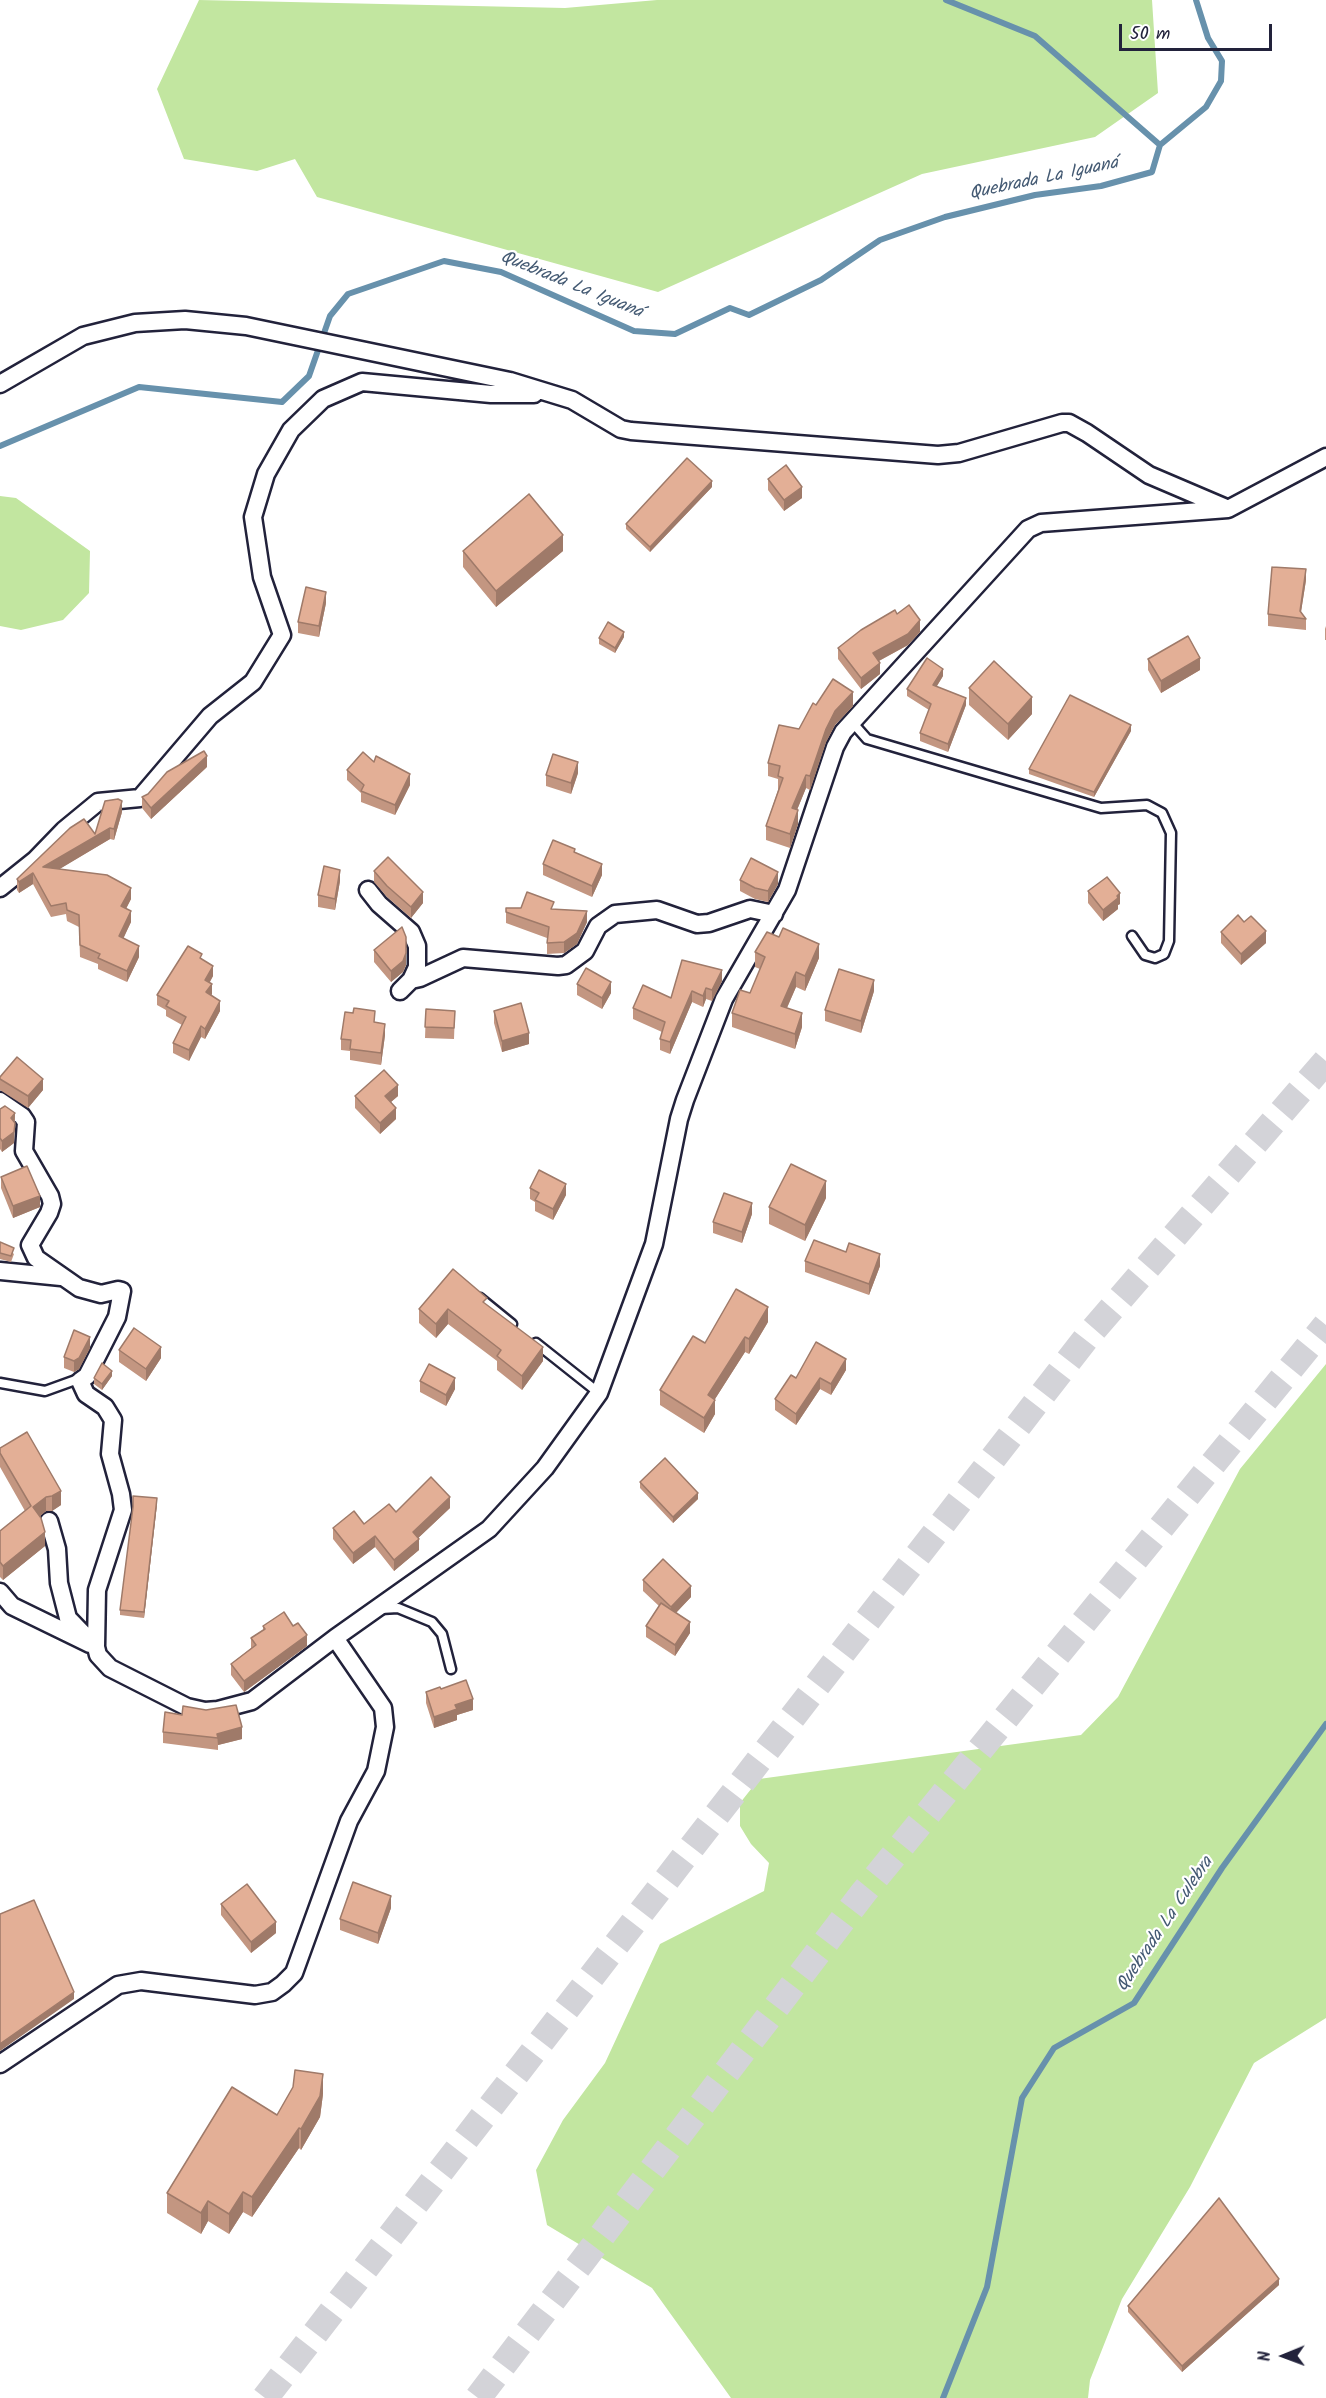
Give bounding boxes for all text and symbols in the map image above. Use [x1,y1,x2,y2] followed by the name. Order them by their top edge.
[1122,12,1275,50] scale bar
[1130,20,1170,49] text: 50 m
[968,154,1120,206] water label: Quebrada La Iguaná
[497,248,645,324] water label: Quebrada La Iguaná
[1113,1853,1219,1997] water label: Quebrada La Culebra
[1254,2326,1314,2386] north arrow
[1253,2351,1278,2362] text: N

